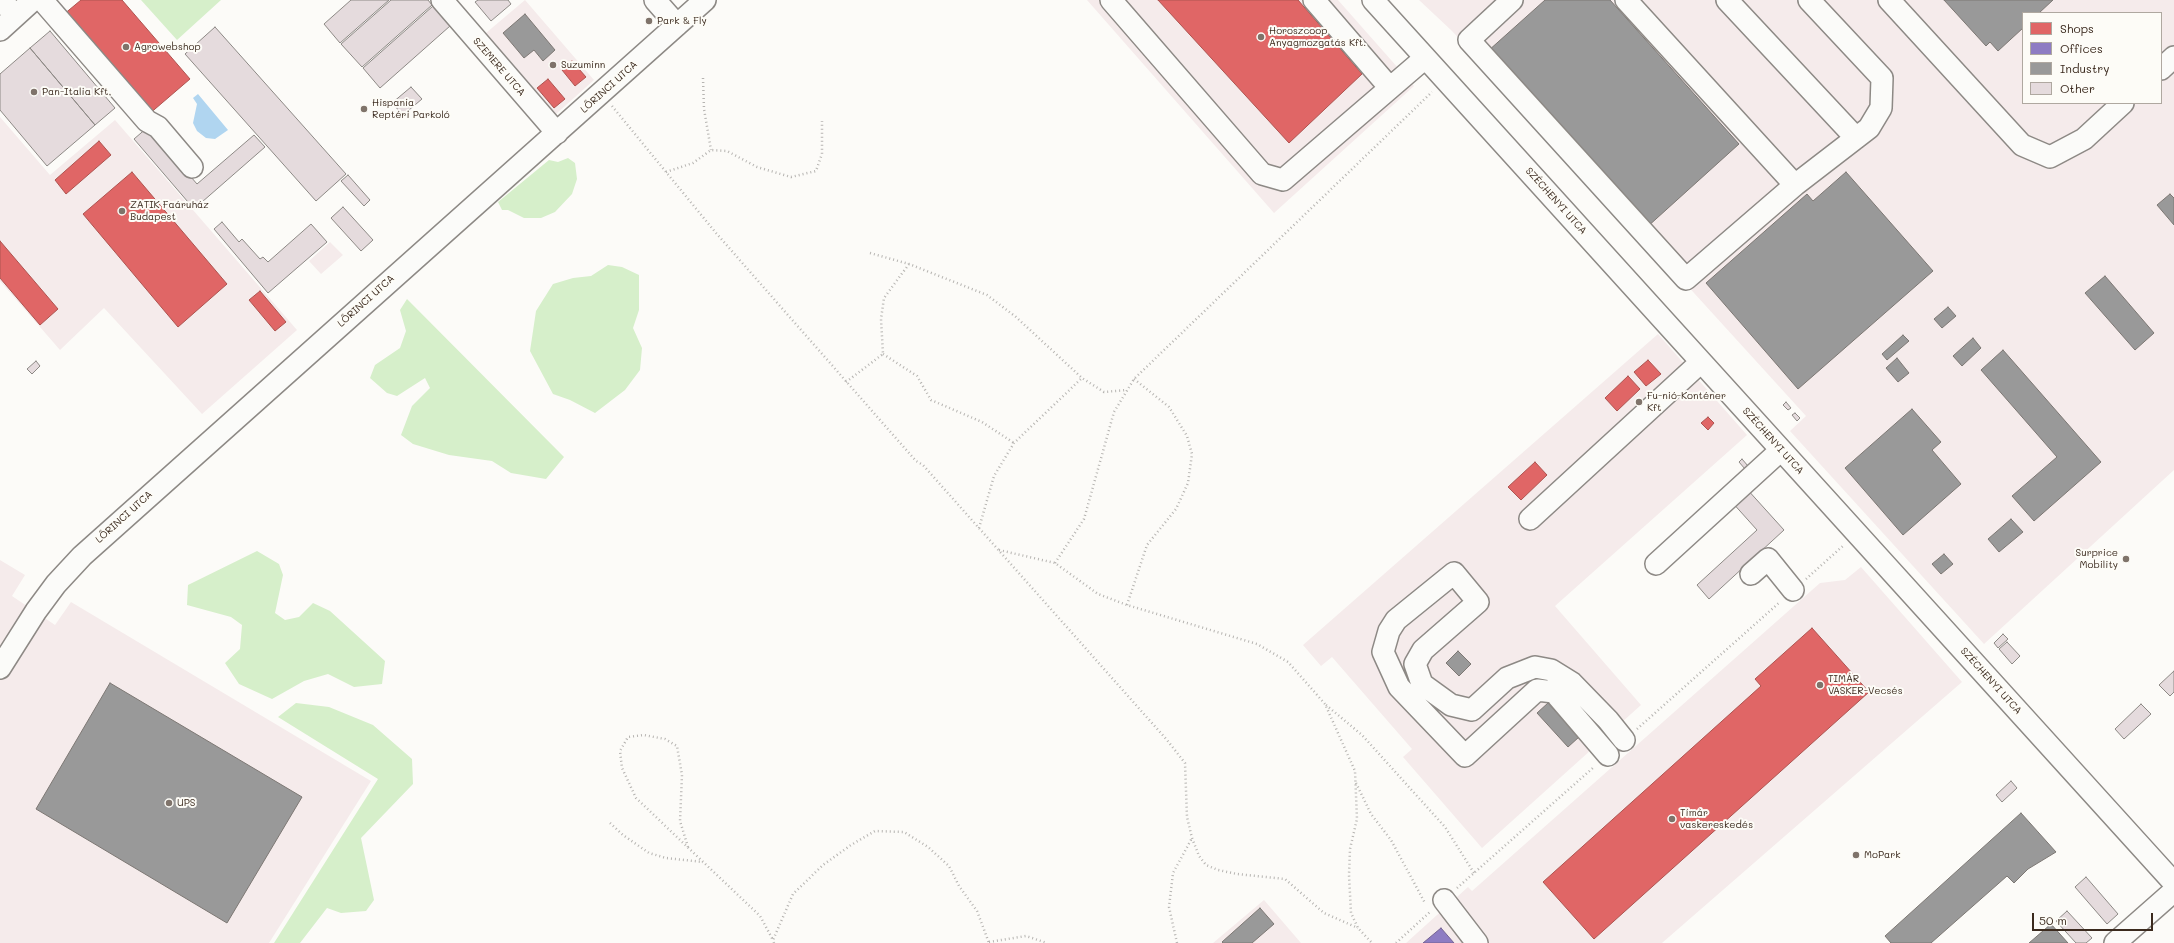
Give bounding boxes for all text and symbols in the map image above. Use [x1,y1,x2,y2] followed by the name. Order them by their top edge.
[2022,12,2162,104] legend
[657,15,707,27] place label: Park & Fly
[644,16,654,26] marker: Park & Fly
[2060,20,2094,36] text: Shops
[1269,25,1366,48] place label: Horoszcoop Anyagmozgatás Kft.
[1256,32,1266,42] marker: Horoszcoop Anyagmozgatás Kft.
[470,35,528,99] street label: SZEMERE UTCA
[2060,40,2103,56] text: Offices
[134,41,201,53] place label: Agrowebshop
[121,42,131,52] marker: Agrowebshop
[578,58,640,116] street label: LŐRINCI UTCA
[561,59,605,71] place label: Suzuminn
[548,60,558,70] marker: Suzuminn
[2060,60,2109,76] text: Industry
[2060,80,2095,96] text: Other
[42,86,111,98] place label: Pan-Italia Kft.
[29,87,39,97] marker: Pan-Italia Kft.
[372,97,450,120] place label: Hispania Reptéri Parkoló
[359,104,369,114] marker: Hispania Reptéri Parkoló
[1523,165,1589,237] street label: SZÉCHENYI UTCA
[130,199,209,222] place label: ZATIK Faáruház Budapest
[117,206,127,216] marker: ZATIK Faáruház Budapest
[335,272,397,330] street label: LŐRINCI UTCA
[1647,390,1726,414] place label: Fu-nió-Konténer Kft
[1634,397,1644,407] marker: Fu-nió-Konténer Kft
[1740,405,1806,477] street label: SZÉCHENYI UTCA
[93,488,155,546] street label: LŐRINCI UTCA
[2076,547,2118,570] place label: Surprice Mobility
[2121,554,2131,564] marker: Surprice Mobility
[1958,645,2024,717] street label: SZÉCHENYI UTCA
[1828,673,1903,696] place label: TIMÁR VASKER-Vecsés
[1815,680,1825,690] marker: TIMÁR VASKER-Vecsés
[177,797,195,809] place label: UPS
[164,798,174,808] marker: UPS
[1680,807,1753,830] place label: Tímár vaskereskedés
[1667,814,1677,824] marker: Tímár vaskereskedés
[1864,849,1901,861] place label: MoPark
[1851,850,1861,860] marker: MoPark
[2034,905,2155,931] scale bar
[2039,912,2067,928] text: 50 m

